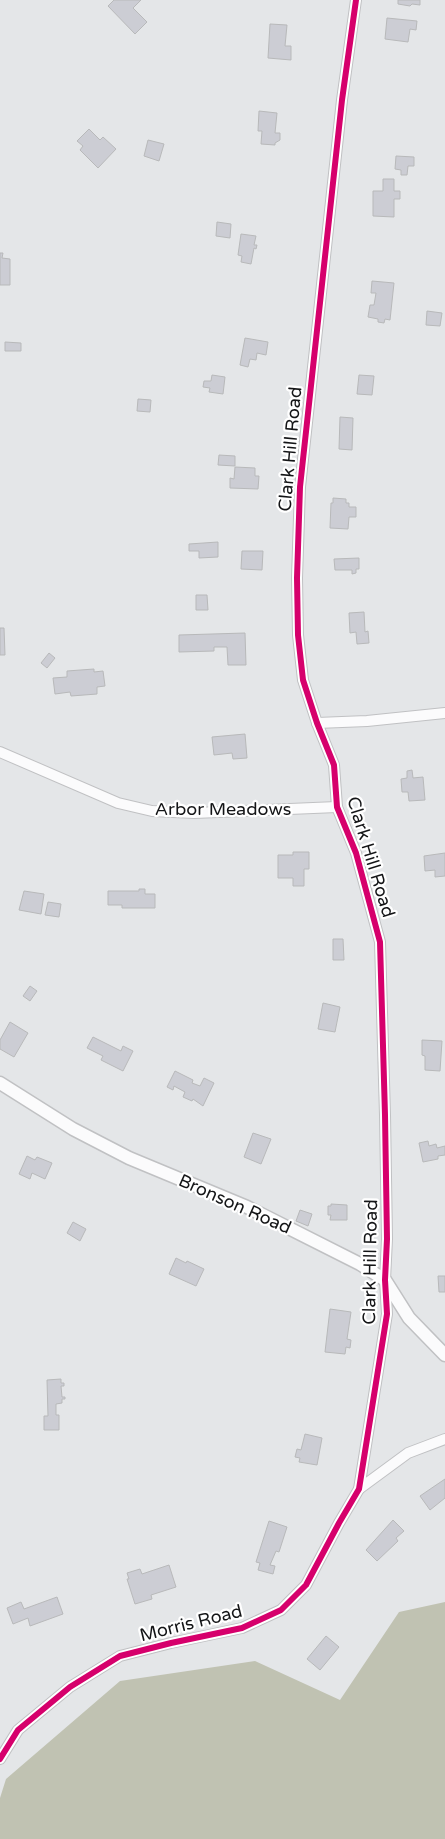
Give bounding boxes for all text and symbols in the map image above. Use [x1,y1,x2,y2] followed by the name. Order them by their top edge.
[274,386,306,512] street label: Clark Hill Road
[342,794,400,920] street label: Clark Hill Road
[155,798,291,820] street label: Arbor Meadows
[175,1169,295,1239] street label: Bronson Road
[358,1199,382,1325] street label: Clark Hill Road
[137,1600,245,1646] street label: Morris Road

